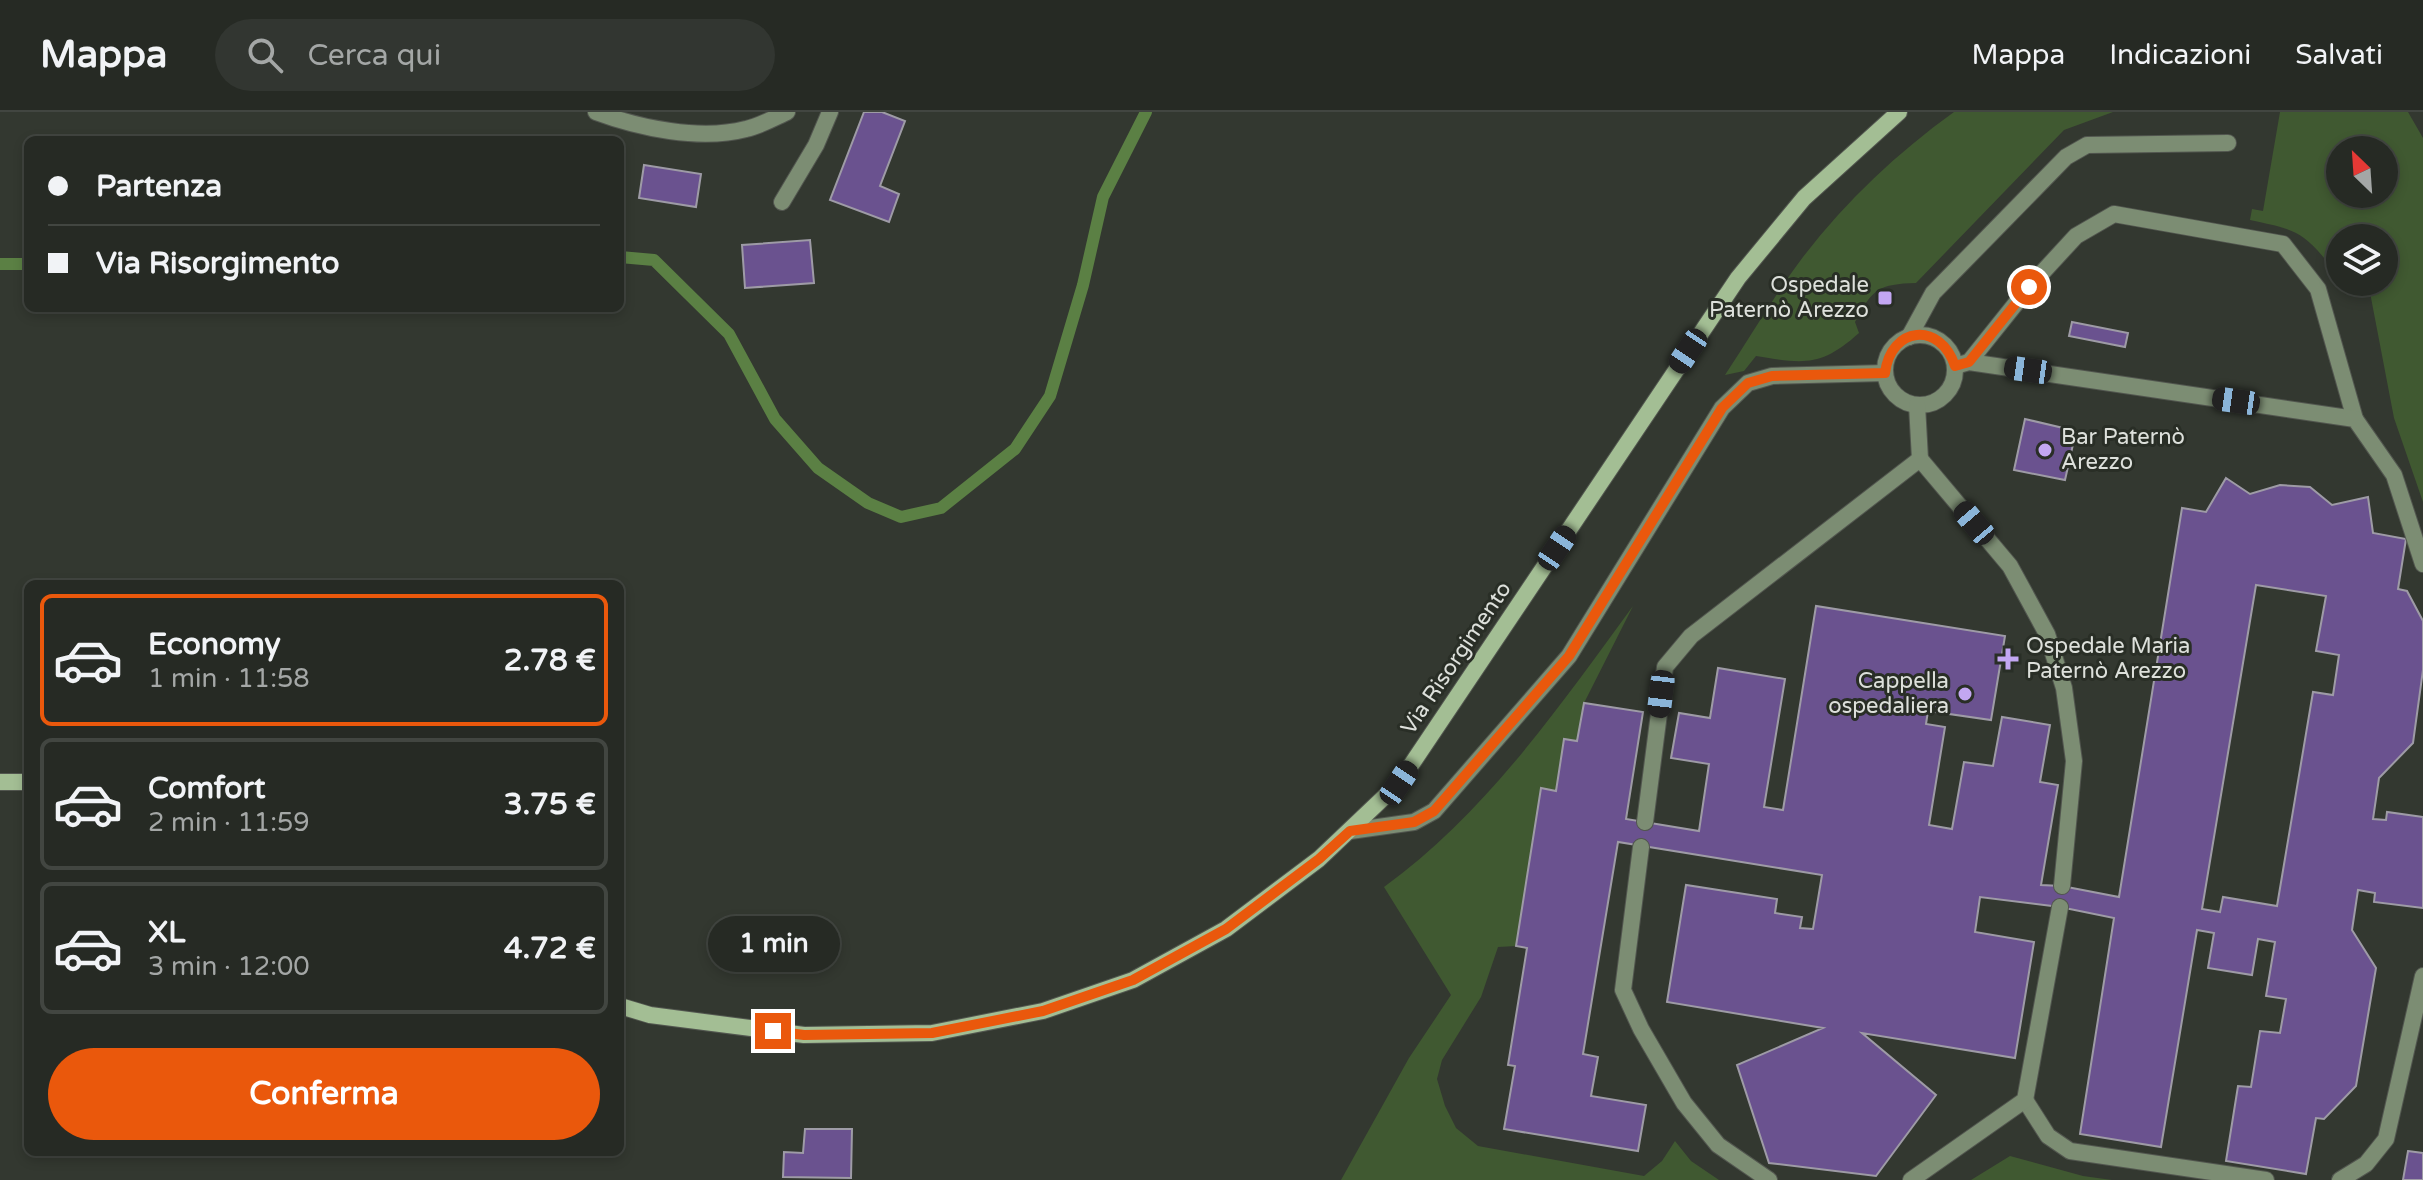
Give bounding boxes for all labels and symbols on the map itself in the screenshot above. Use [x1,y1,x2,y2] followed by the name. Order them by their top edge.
[2326,136,2398,208] north arrow
[2011,269,2047,305] route start
[1709,272,1869,323] place label: Ospedale Paternò Arezzo
[1876,289,1894,307] marker: Ospedale Paternò Arezzo
[1665,324,1711,378] car
[2003,355,2053,385] car
[2211,386,2261,416] car
[2061,424,2185,475] place label: Bar Paternò Arezzo
[2036,441,2054,459] marker: Bar Paternò Arezzo
[1949,497,1999,549] car
[1534,521,1580,575] car
[1395,577,1517,739] street label: Via Risorgimento
[2026,633,2190,684] place label: Ospedale Maria Paternò Arezzo
[1997,648,2019,670] marker: Ospedale Maria Paternò Arezzo
[1828,668,1949,719] place label: Cappella ospedaliera
[1646,669,1676,719] car
[1956,685,1974,703] marker: Cappella ospedaliera
[1376,756,1422,810] car
[707,915,839,971] callout: 1 min
[755,1013,791,1049] route end

